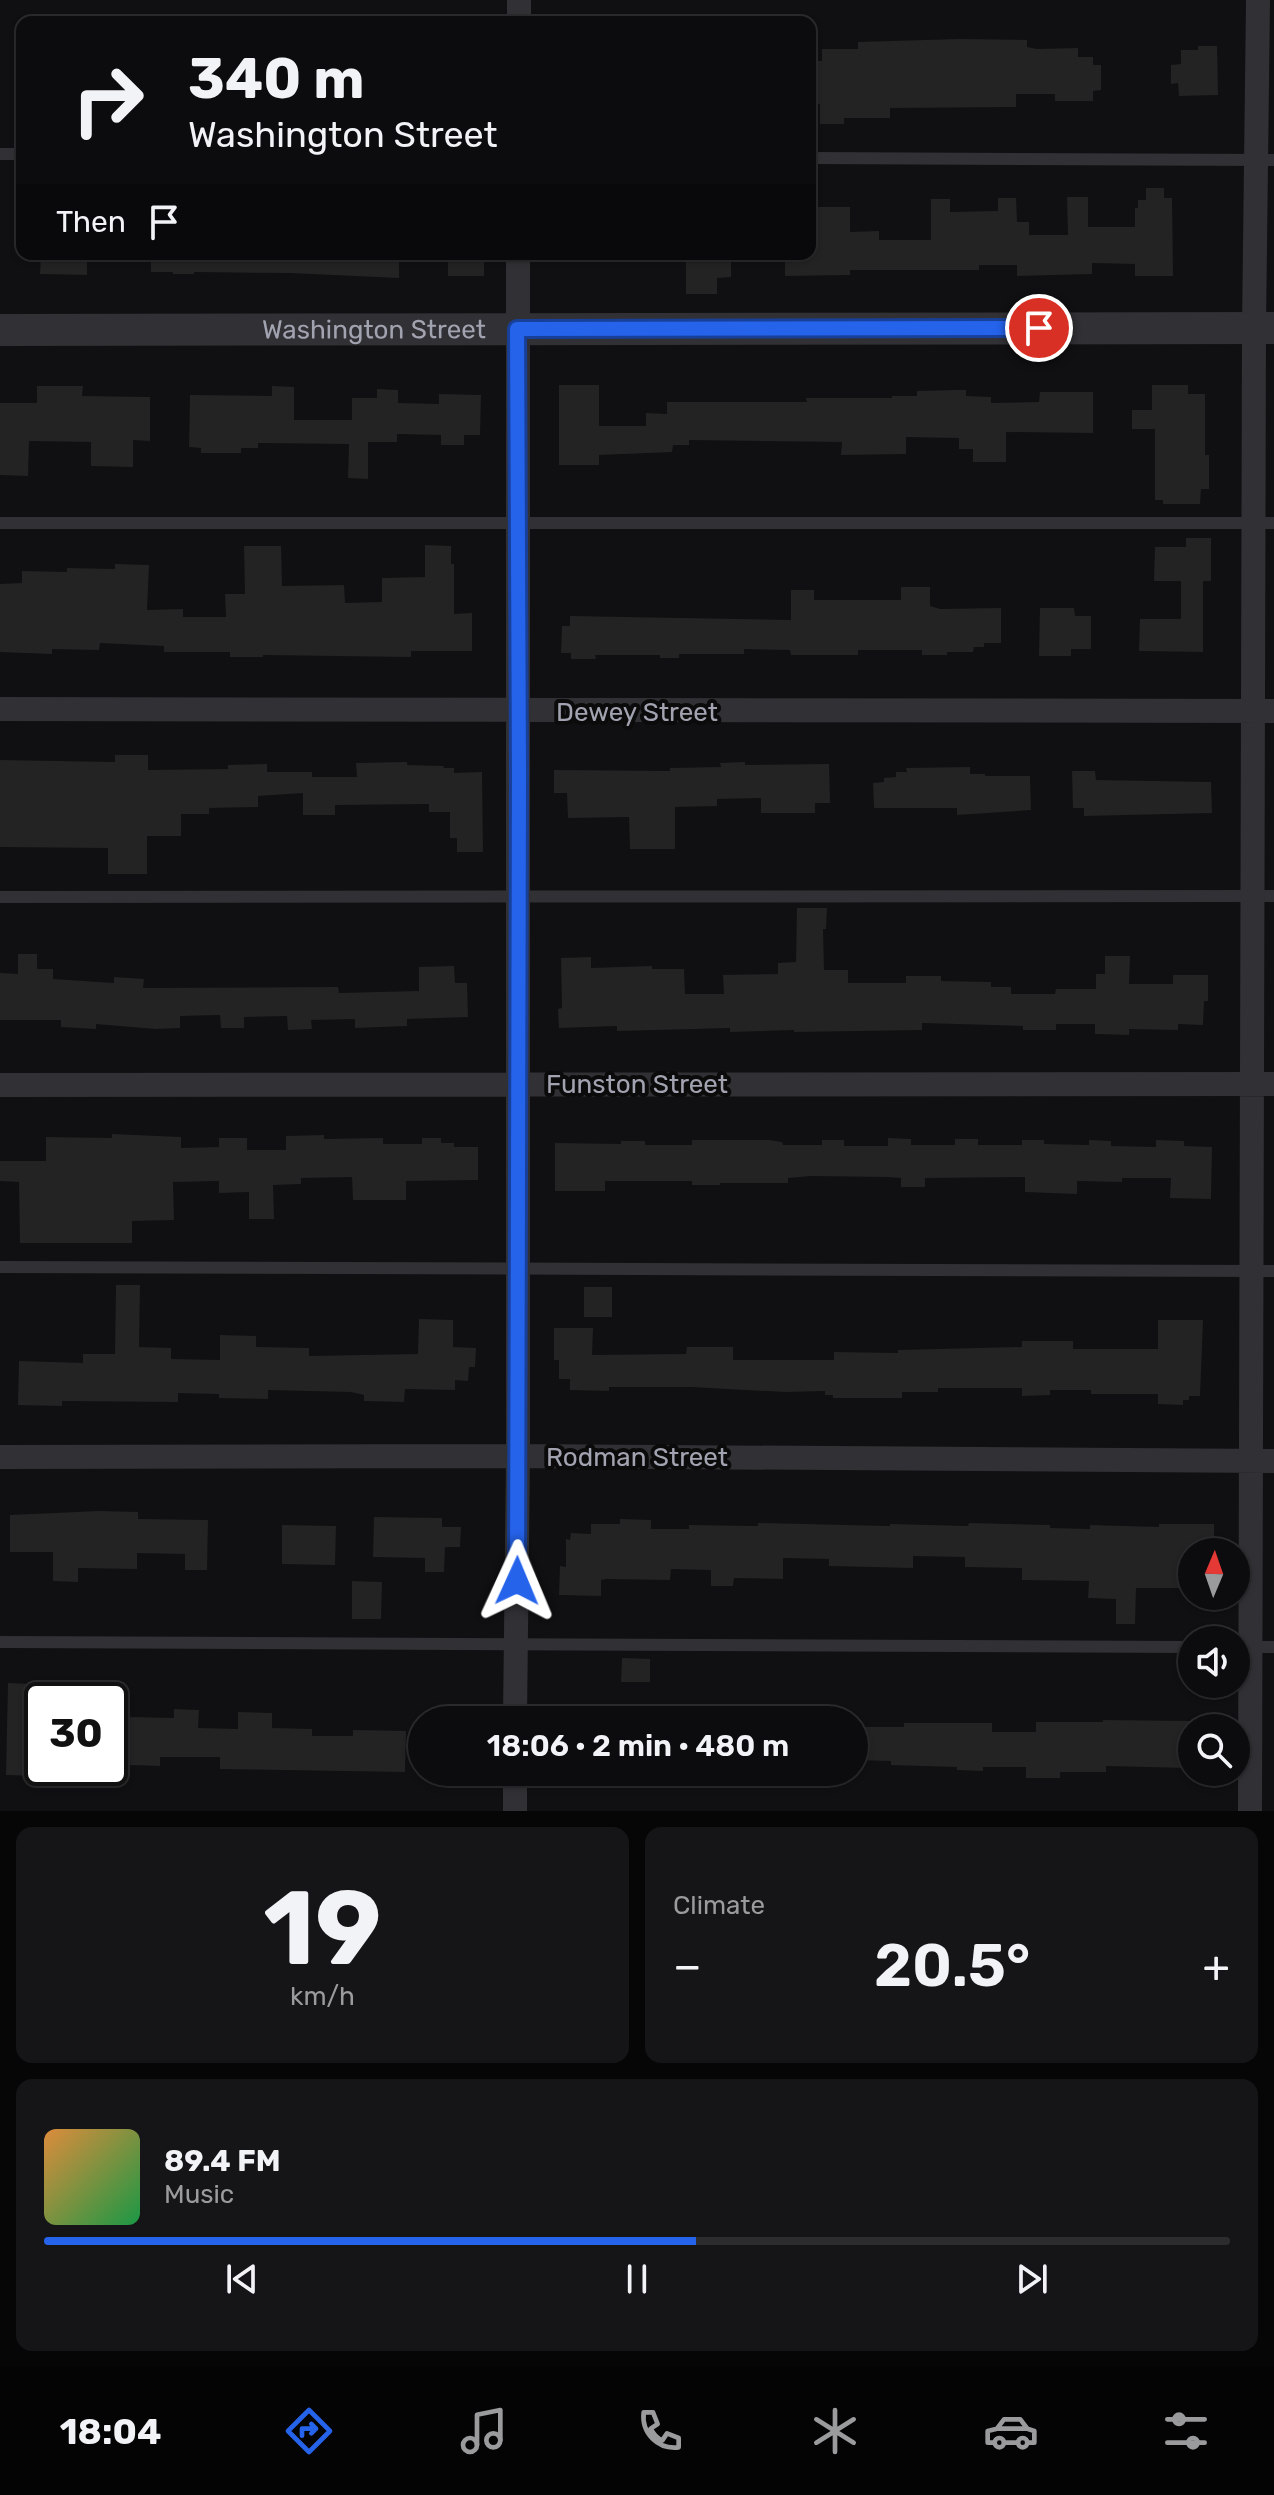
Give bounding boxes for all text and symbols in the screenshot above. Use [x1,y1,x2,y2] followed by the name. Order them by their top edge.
[188,46,364,112] text: 340 m
[56,48,160,152] icon: right
[188,113,498,156] text: Washington Street
[142,200,186,244] icon: arrive
[56,204,126,240] text: Then
[1005,294,1073,362] pin
[1017,306,1061,350] icon: arrive
[262,314,486,346] street label: Washington Street
[556,697,718,728] street label: Dewey Street
[546,1069,728,1100] street label: Funston Street
[546,1442,728,1473] street label: Rodman Street
[1178,1538,1250,1610] north arrow
[1178,1538,1250,1786] map controls
[475,1539,559,1623] position arrow
[1178,1626,1250,1698] button: sound
[24,1682,128,1786] speed limit sign: 30
[1178,1714,1250,1786] button: search
[487,1728,789,1764] text: 18:06 · 2 min · 480 m
[263,1867,382,1990] text: 19
[673,1890,765,1921] text: Climate
[874,1930,1030,2001] text: 20.5°
[673,1940,702,1992] text: −
[1203,1940,1230,1992] text: +
[290,1981,355,2012] text: km/h
[164,2143,281,2179] text: 89.4 FM
[164,2179,234,2210] text: Music
[220,2257,264,2301] icon: previous
[615,2257,659,2301] icon: pause
[1010,2257,1054,2301] icon: next
[281,2403,337,2459] icon: directions
[456,2403,512,2459] icon: music
[632,2403,688,2459] icon: phone
[807,2403,863,2459] icon: climate
[983,2403,1039,2459] icon: car
[1158,2403,1214,2459] icon: filters
[60,2410,162,2453] text: 18:04

